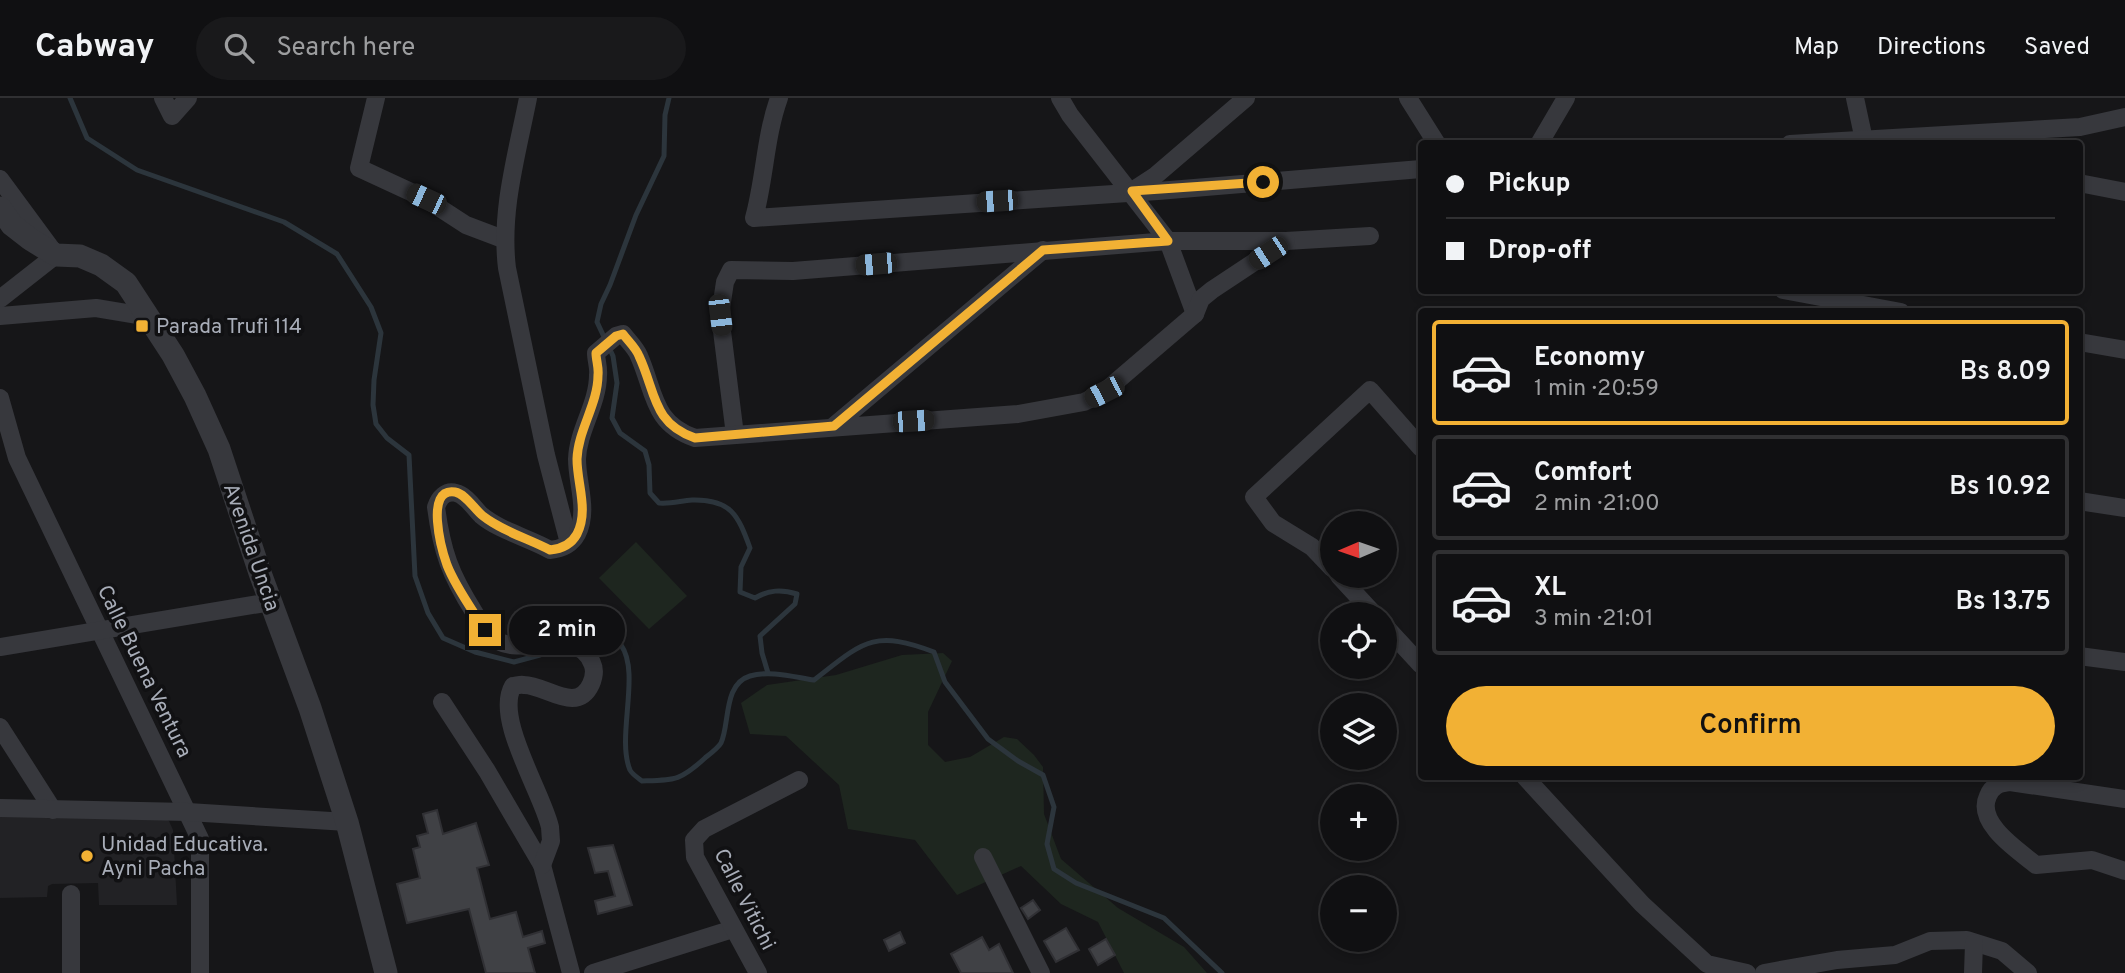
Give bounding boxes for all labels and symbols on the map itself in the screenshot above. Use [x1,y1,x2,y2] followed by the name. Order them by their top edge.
[1247,166,1279,198] route start
[403,181,450,217] car
[976,189,1019,213] car
[1245,233,1292,273] car
[855,252,898,276] car
[708,293,733,337] car
[156,314,302,341] place label: Parada Trufi 114
[134,318,150,334] marker: Parada Trufi 114
[1081,373,1128,411] car
[892,409,935,433] car
[216,480,285,615] street label: Avenida Uncia
[1320,511,1396,588] north arrow
[90,581,197,762] street label: Calle Buena Ventura
[510,606,625,654] callout: 2 min
[469,614,501,646] route end
[101,832,268,883] place label: Unidad Educativa. Ayni Pacha
[707,844,781,955] street label: Calle Vitichi
[79,848,95,864] marker: Unidad Educativa. Ayni Pacha

